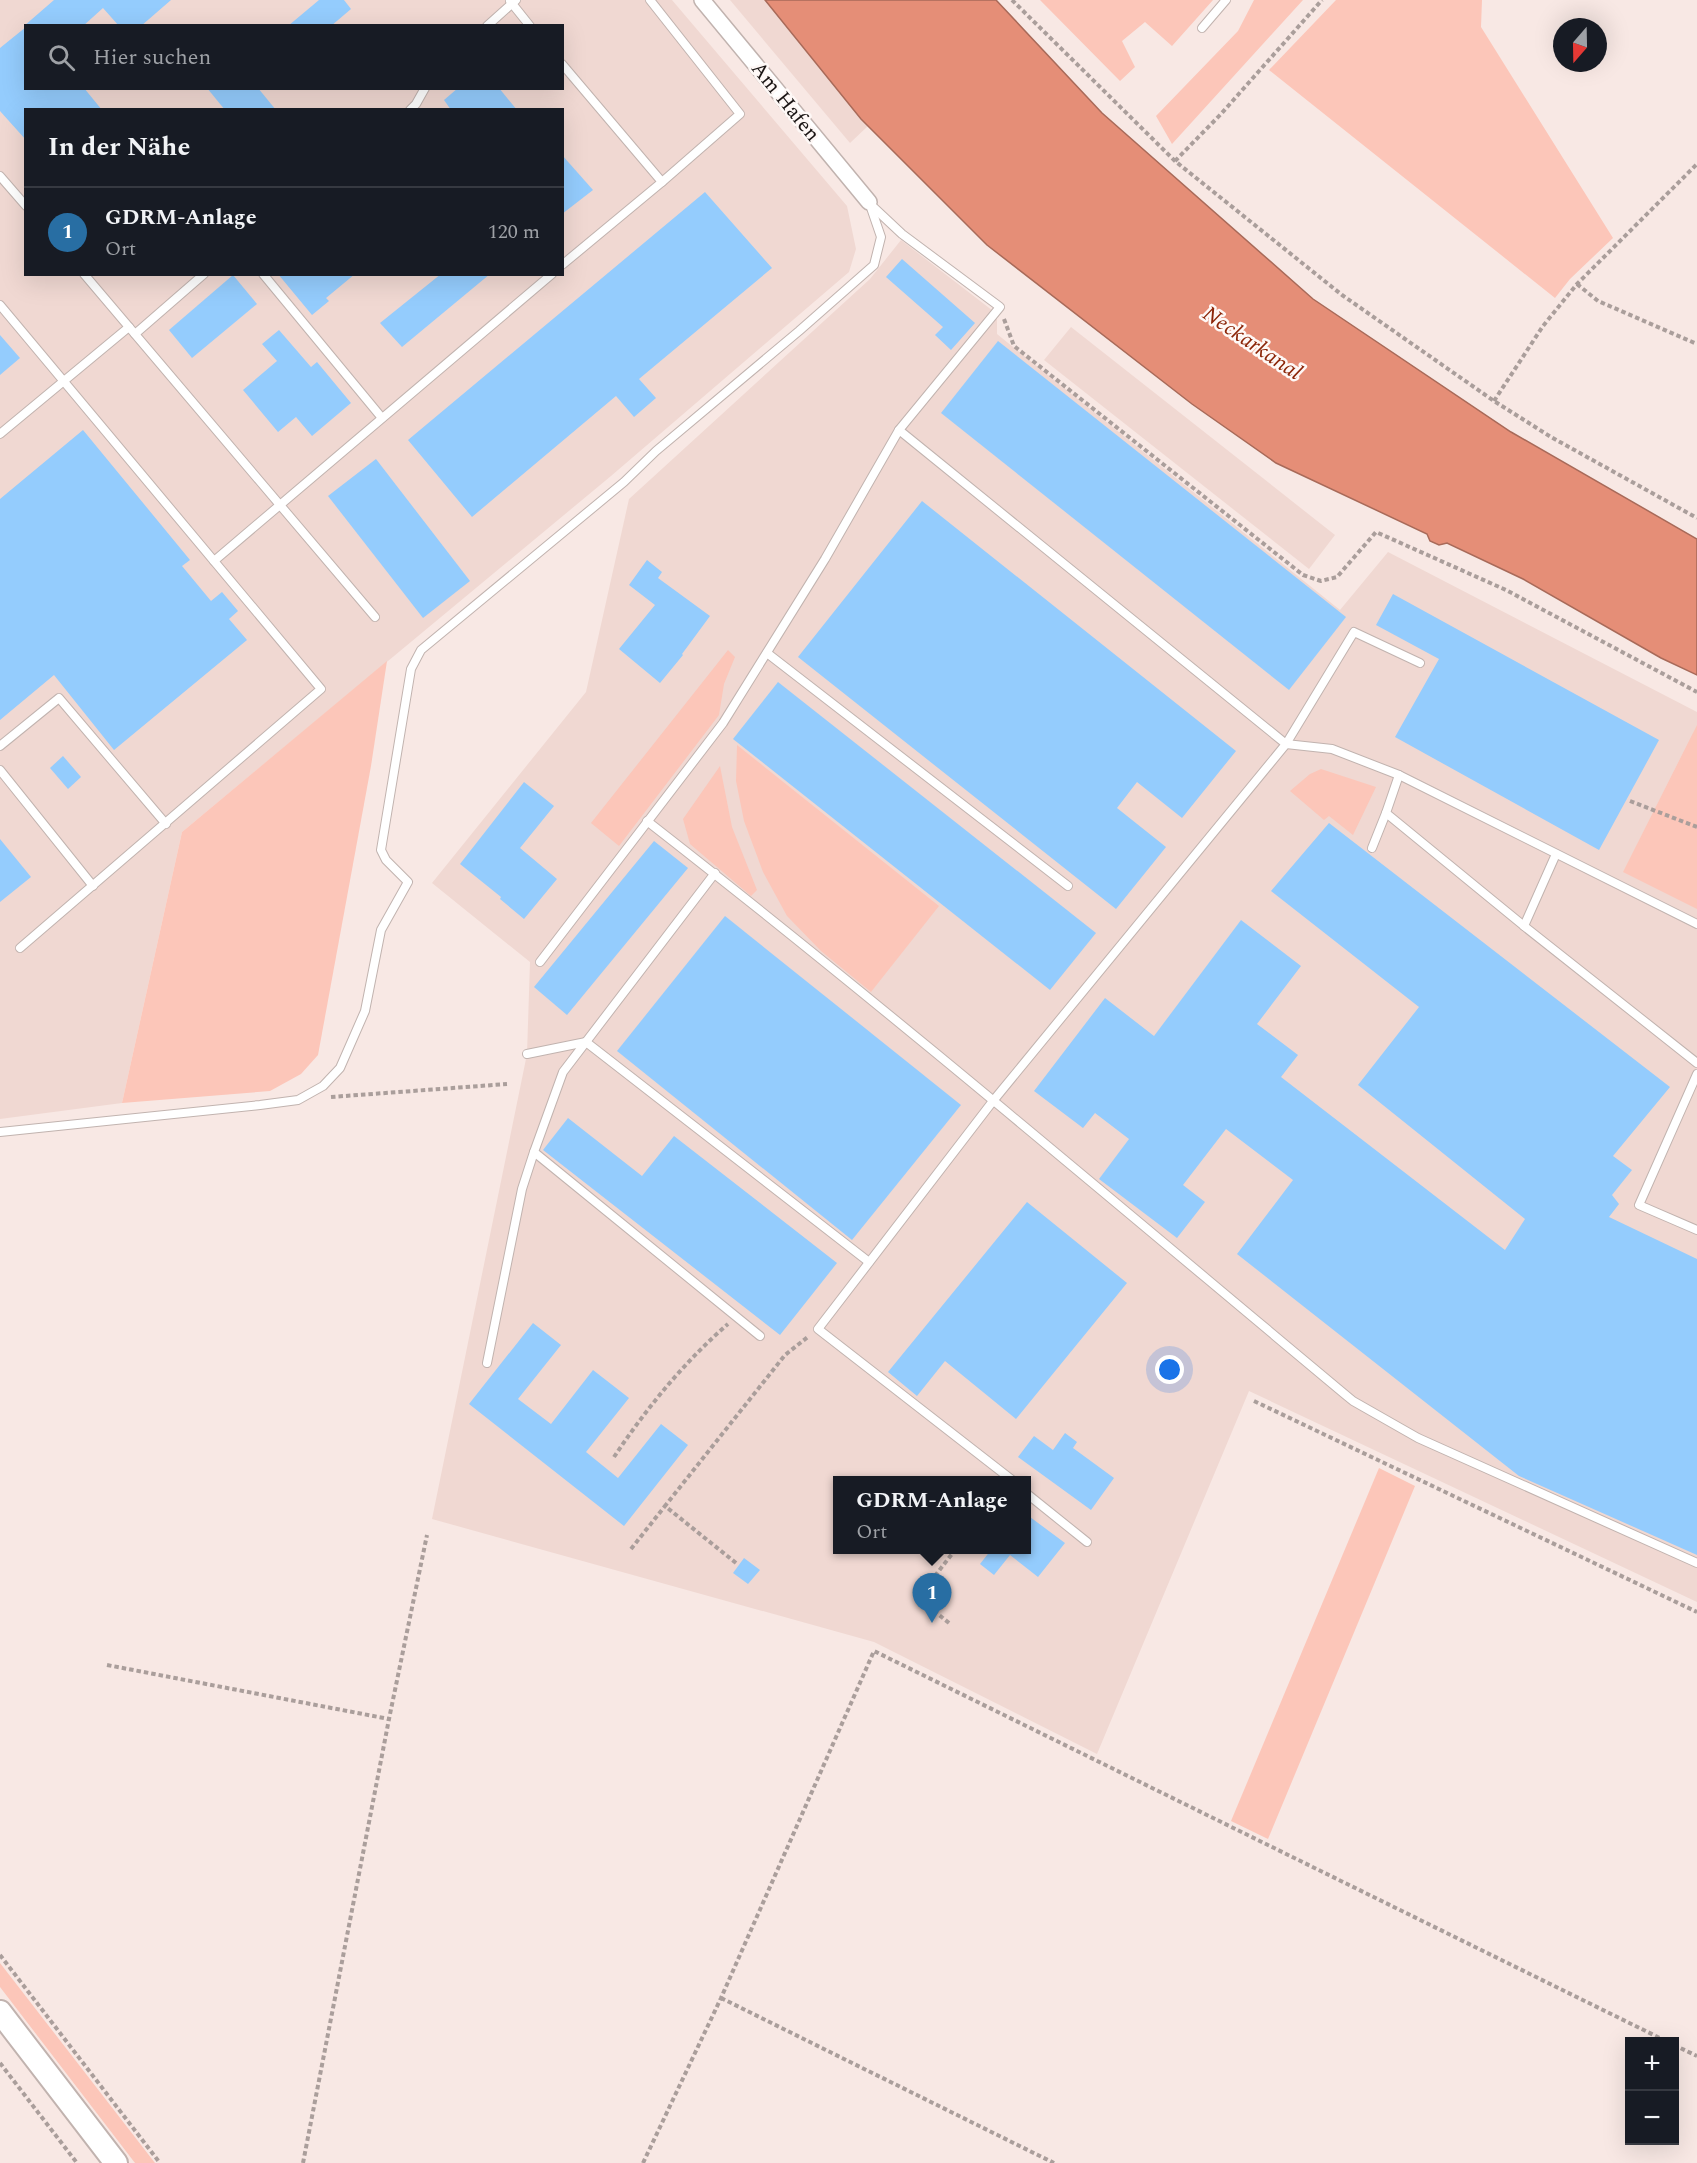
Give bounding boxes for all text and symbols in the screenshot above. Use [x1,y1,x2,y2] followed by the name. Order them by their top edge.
[1553,18,1607,72] north arrow
[24,24,564,90] search box
[45,41,78,74] icon: search
[93,41,211,74] text: Hier suchen
[743,54,828,149] street label: Am Hafen
[48,127,190,167] text: In der Nähe
[105,201,257,234] text: GDRM-Anlage
[62,217,73,247] text: 1
[488,217,540,247] text: 120 m
[105,234,136,264] text: Ort
[1196,298,1309,389] water label: Neckarkanal
[1155,1355,1184,1384] your location
[833,1476,1031,1554] popup
[856,1484,1008,1517] text: GDRM-Anlage
[856,1517,887,1547] text: Ort
[912,1574,952,1623] pin: 1
[1625,2037,1679,2145] map controls
[1625,2037,1679,2091] button: +
[1625,2091,1679,2145] button: −

